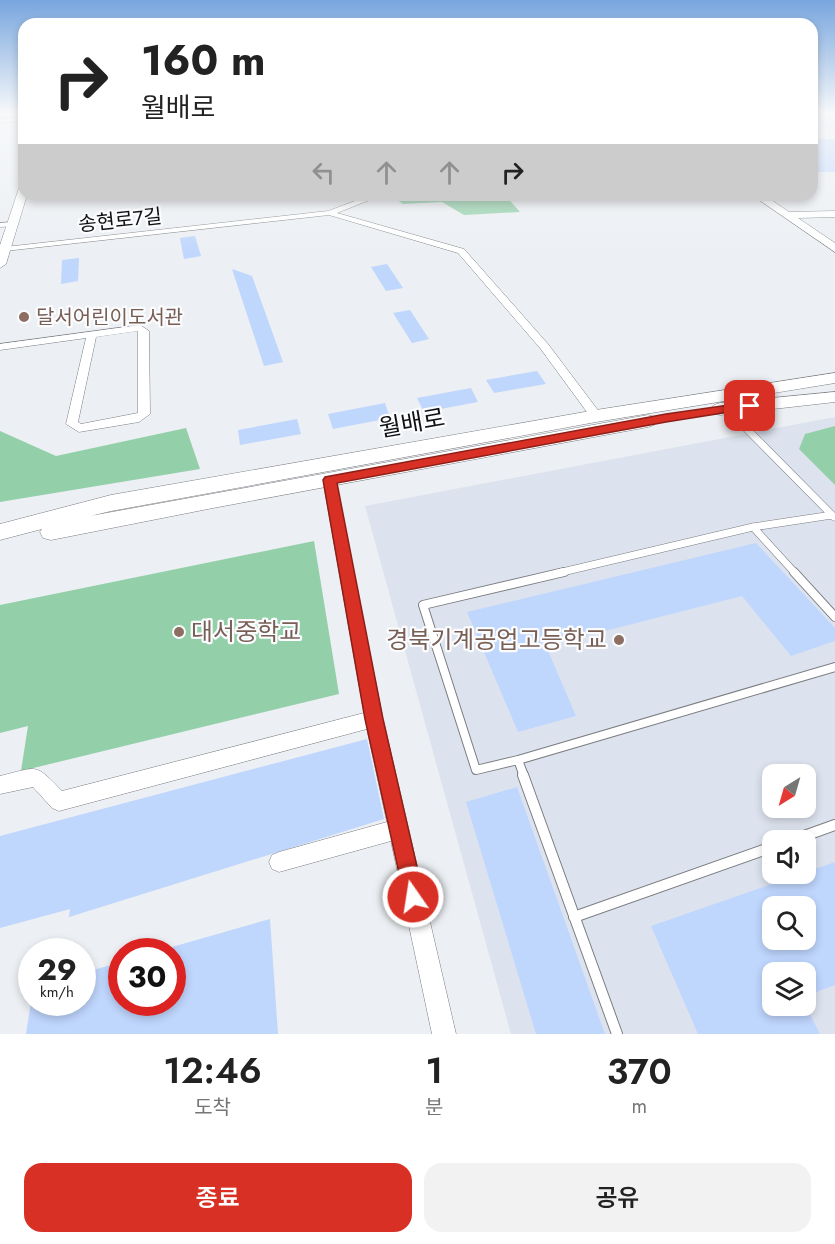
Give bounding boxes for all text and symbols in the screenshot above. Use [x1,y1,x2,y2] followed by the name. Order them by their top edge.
[141,30,265,91] text: 160 m
[42,42,120,120] icon: right
[141,88,216,127] text: 월배로
[307,156,340,189] icon: left
[370,156,403,189] icon: ahead
[433,156,466,189] icon: ahead
[496,156,529,189] icon: right
[77,202,163,239] street label: 송현로7길
[36,303,183,332] place label: 달서어린이도서관
[17,310,31,324] marker: 달서어린이도서관
[724,380,775,431] pin
[733,389,766,422] icon: arrive
[376,400,448,445] street label: 월배로
[191,614,301,649] place label: 대서중학교
[386,622,607,657] place label: 경북기계공업고등학교
[172,625,186,639] marker: 대서중학교
[612,633,626,647] marker: 경북기계공업고등학교
[762,764,816,818] north arrow
[762,764,816,1016] map controls
[762,830,816,884] button: sound
[381,865,445,929] position arrow
[762,896,816,950] button: search
[108,938,186,1016] speed limit sign: 30
[37,948,77,991] text: 29
[762,962,816,1016] button: layers
[40,981,74,1003] text: km/h
[163,1044,262,1096] text: 12:46
[425,1044,443,1096] text: 1
[607,1045,672,1097] text: 370
[631,1092,647,1121] text: m
[194,1093,231,1122] text: 도착
[425,1093,443,1122] text: 분
[24,1163,412,1232] button: 종료
[424,1163,811,1232] button: 공유

